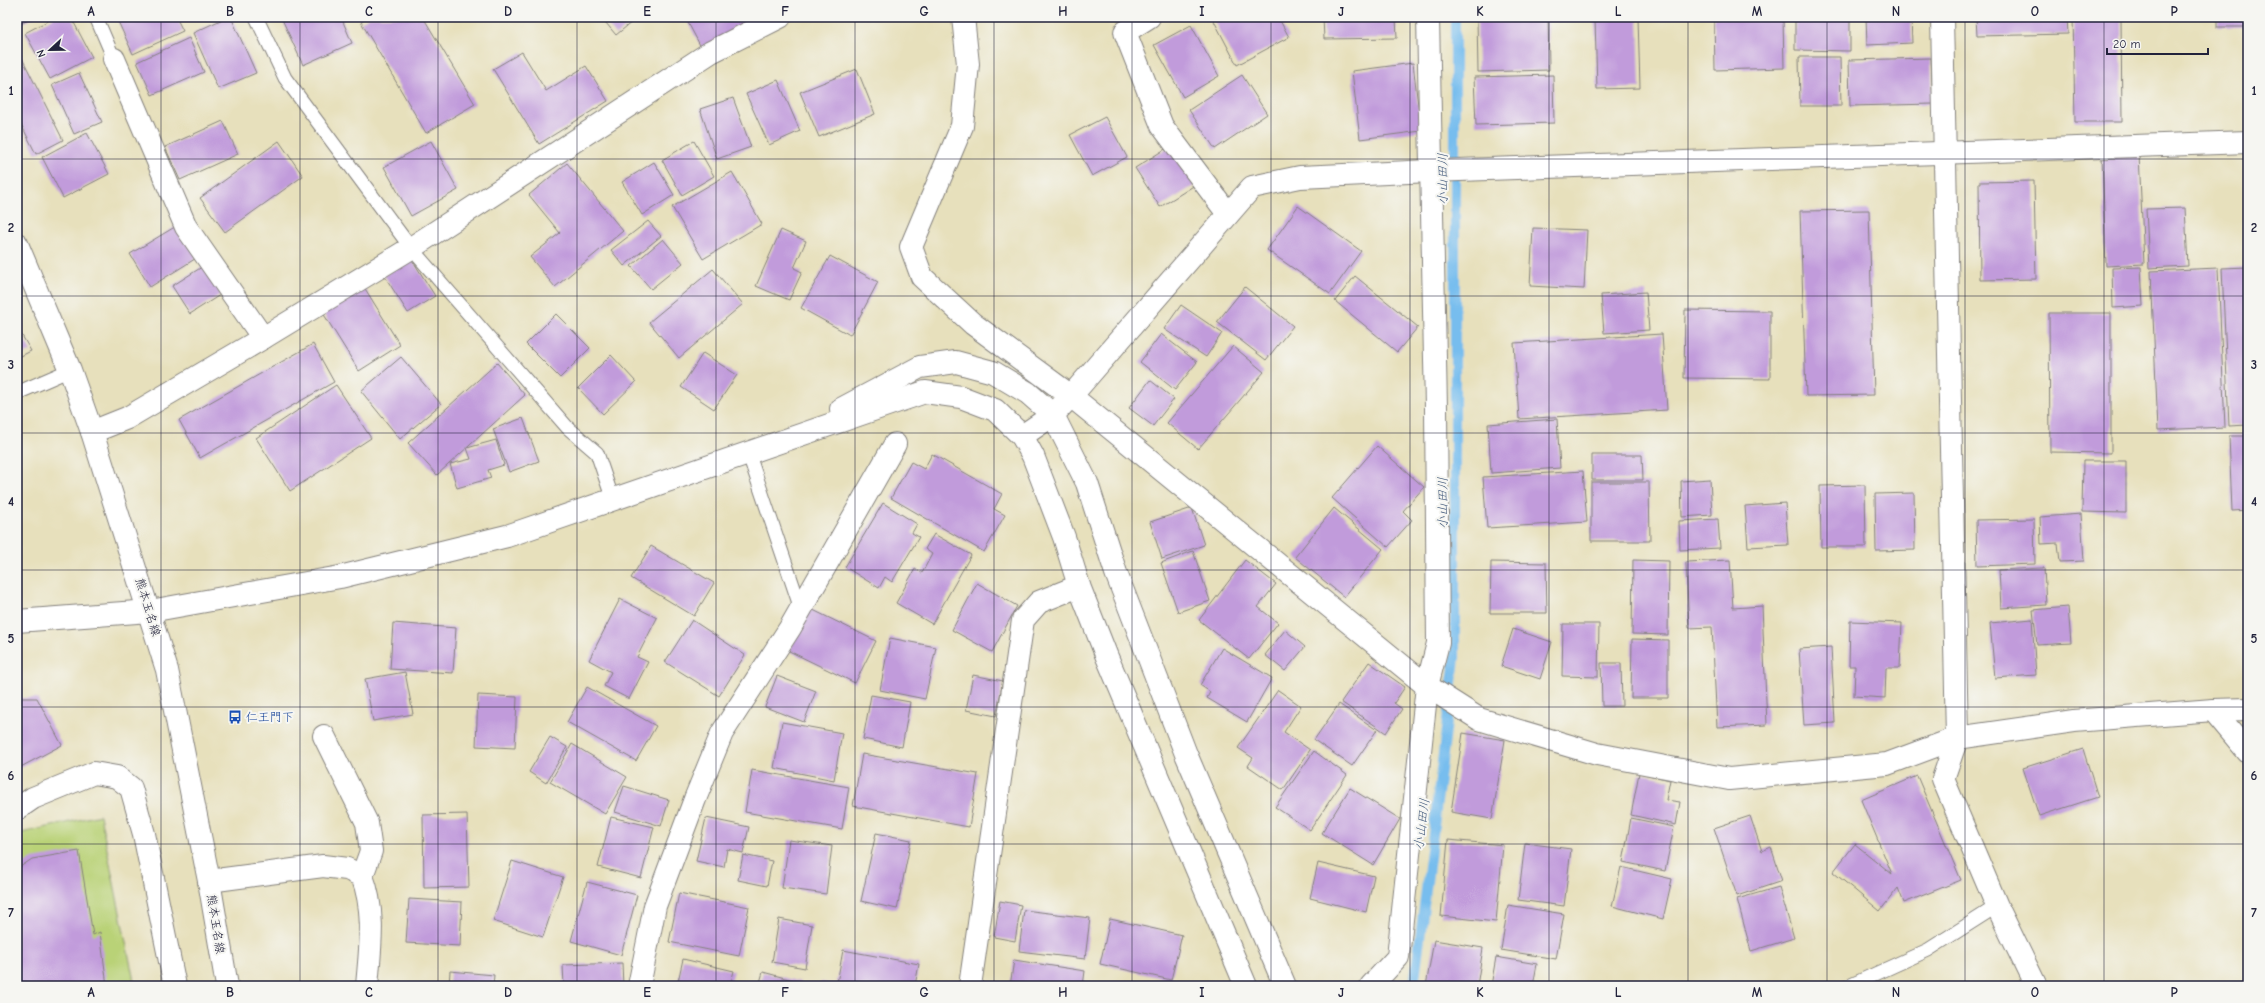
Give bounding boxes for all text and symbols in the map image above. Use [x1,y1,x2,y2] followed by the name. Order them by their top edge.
[87,4,95,19] text: A
[226,4,234,19] text: B
[365,4,373,19] text: C
[504,4,512,19] text: D
[643,4,651,19] text: E
[781,4,789,19] text: F
[919,4,929,19] text: G
[1058,4,1068,19] text: H
[1199,4,1205,19] text: I
[1338,4,1344,19] text: J
[1476,4,1484,19] text: K
[1615,4,1622,19] text: L
[1752,4,1763,19] text: M
[1892,4,1900,19] text: N
[2031,4,2039,19] text: O
[2170,4,2178,19] text: P
[30,30,70,70] north arrow
[2107,30,2208,56] scale bar
[2113,37,2141,51] text: 20 m
[34,48,49,59] text: N
[8,83,14,98] text: 1
[2251,83,2257,98] text: 1
[1435,153,1450,205] water label: 小山田川
[8,220,14,235] text: 2
[2251,220,2257,235] text: 2
[8,357,14,372] text: 3
[2251,357,2257,372] text: 3
[1435,477,1450,529] water label: 小山田川
[8,494,14,509] text: 4
[2251,494,2257,509] text: 4
[133,576,163,638] street label: 熊本玉名線
[8,631,15,646] text: 5
[2251,631,2258,646] text: 5
[227,709,243,725] bus stop icon: 仁王門下
[246,710,294,724] place label: 仁王門下
[8,768,15,783] text: 6
[2251,768,2258,783] text: 6
[1411,797,1432,851] water label: 小山田川
[204,893,228,955] street label: 熊本玉名線
[8,905,14,920] text: 7
[2251,905,2257,920] text: 7
[87,985,95,1000] text: A
[226,985,234,1000] text: B
[365,985,373,1000] text: C
[504,985,512,1000] text: D
[643,985,651,1000] text: E
[781,985,789,1000] text: F
[919,985,929,1000] text: G
[1058,985,1068,1000] text: H
[1199,985,1205,1000] text: I
[1338,985,1344,1000] text: J
[1476,985,1484,1000] text: K
[1615,985,1622,1000] text: L
[1752,985,1763,1000] text: M
[1892,985,1900,1000] text: N
[2031,985,2039,1000] text: O
[2170,985,2178,1000] text: P

